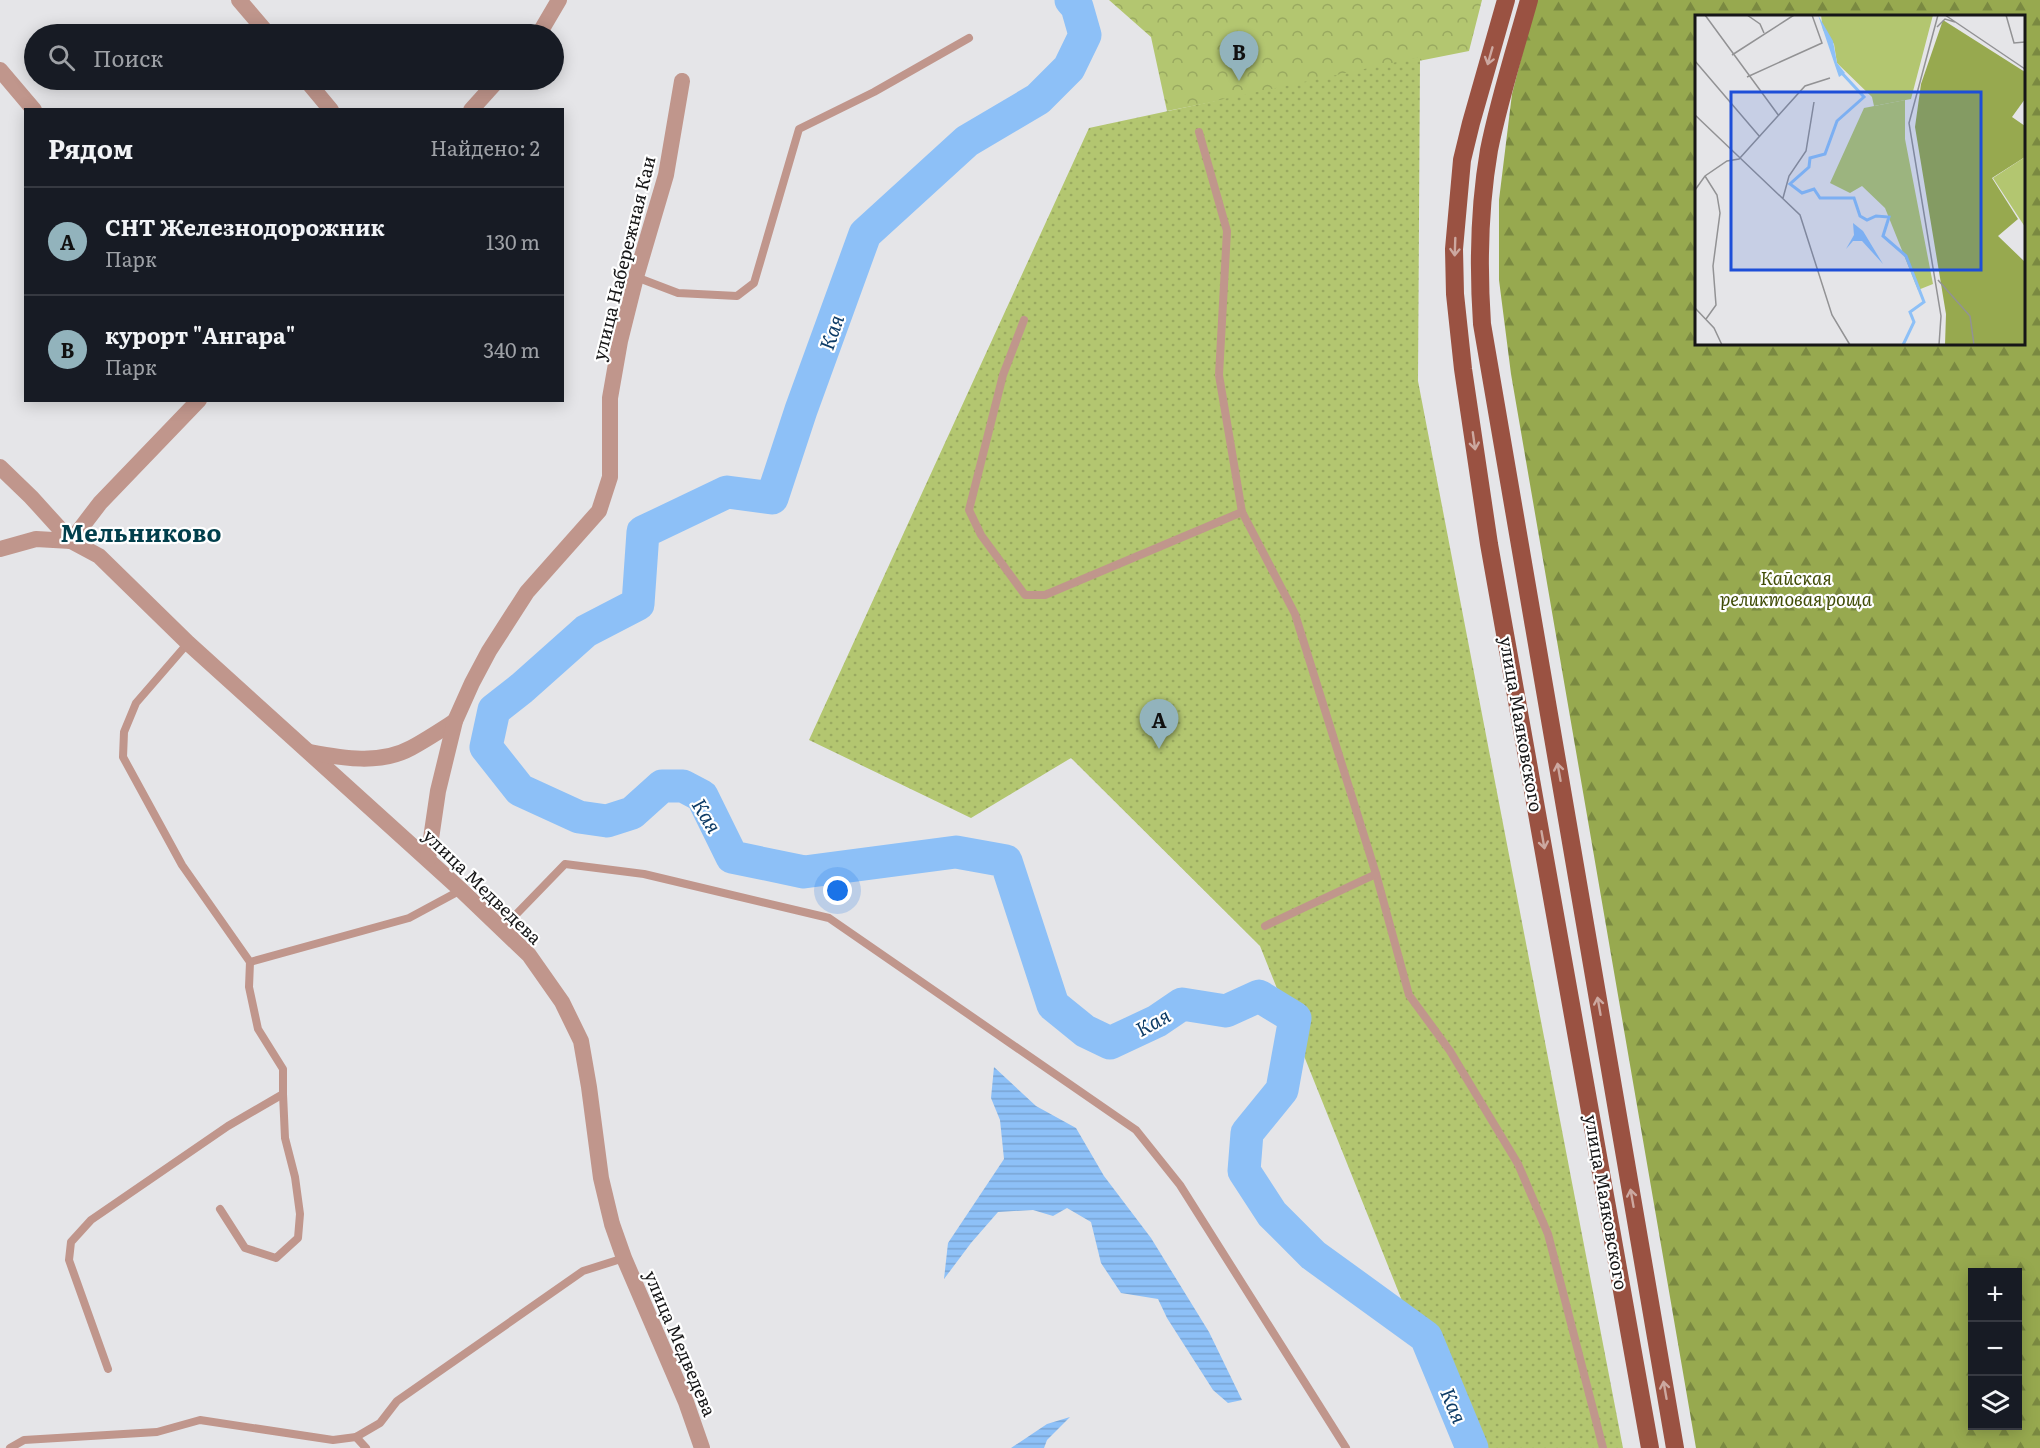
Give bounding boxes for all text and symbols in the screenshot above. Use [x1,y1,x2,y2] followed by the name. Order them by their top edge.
[1695,15,2025,345] inset map
[24,24,564,90] search box
[1220,32,1258,81] pin: B
[45,41,78,74] icon: search
[93,41,163,74] text: Поиск
[1484,46,1495,65] one-way arrow
[48,128,133,167] text: Рядом
[430,132,540,162] text: Найдено: 2
[584,153,662,363] street label: улица Набережная Каи
[105,210,385,243] text: СНТ Железнодорожник
[60,226,75,256] text: A
[486,226,540,256] text: 130 m
[1449,237,1460,257] one-way arrow
[105,243,157,273] text: Парк
[810,310,850,354] water label: Кая
[105,318,295,351] text: курорт "Ангара"
[61,334,74,364] text: B
[483,334,540,364] text: 340 m
[105,351,157,381] text: Парк
[1469,431,1480,450] one-way arrow
[61,514,221,549] district label: Мельниково
[1720,564,1873,612] park label: Кайская реликтовая роща
[1493,634,1551,814] street label: улица Маяковского
[1140,700,1178,749] pin: A
[1553,763,1564,783] one-way arrow
[686,792,730,839] water label: Кая
[417,822,549,950] street label: улица Медведева
[1537,830,1548,849] one-way arrow
[823,876,852,905] your location
[1593,997,1604,1016] one-way arrow
[1129,999,1175,1043] water label: Кая
[1578,1112,1636,1292] street label: улица Маяковского
[1626,1189,1637,1209] one-way arrow
[638,1266,724,1421] street label: улица Медведева
[1968,1268,2022,1430] map controls
[1968,1268,2022,1322] button: +
[1968,1322,2022,1376] button: −
[1968,1376,2022,1430] button: layers
[1659,1381,1670,1401] one-way arrow
[1434,1383,1476,1428] water label: Кая

